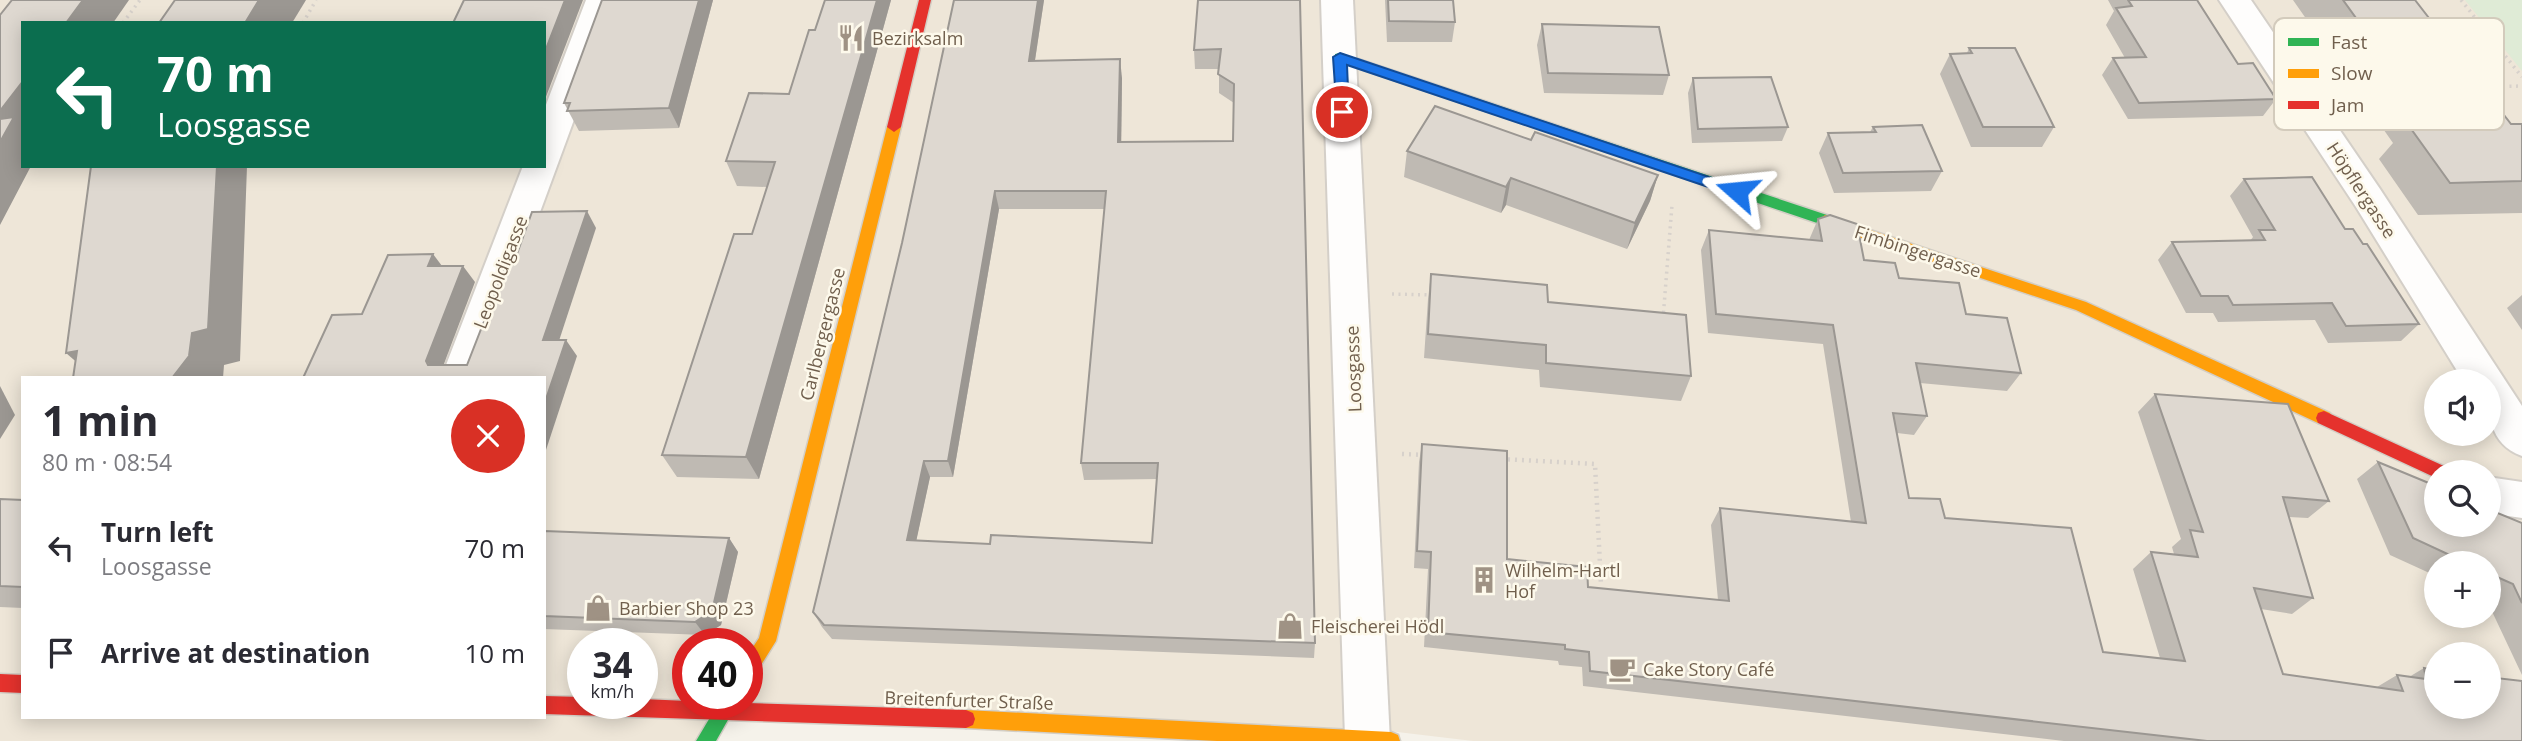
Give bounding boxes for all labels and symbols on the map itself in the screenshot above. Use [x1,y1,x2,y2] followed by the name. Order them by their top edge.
[2274,18,2504,130] legend
[836,23,866,53] restaurant icon: Bezirksalm
[872,26,963,50] place label: Bezirksalm
[2331,29,2367,55] text: Fast
[2331,60,2373,86] text: Slow
[1312,82,1372,142] pin
[2329,92,2364,118] text: Jam
[2322,137,2402,243] street label: Höpflergasse
[1700,154,1774,228] position arrow
[467,212,533,332] street label: Leopoldigasse
[1852,219,1984,283] street label: Fimbingergasse
[794,265,850,403] street label: Carlbergergasse
[1339,325,1367,413] street label: Loosgasse
[1505,558,1620,603] place label: Wilhelm-Hartl Hof
[1469,565,1499,595] building icon: Wilhelm-Hartl Hof
[583,593,613,623] shop icon: Barbier Shop 23
[619,596,754,620] place label: Barbier Shop 23
[1275,611,1305,641] shop icon: Fleischerei Hödl
[1311,614,1444,638] place label: Fleischerei Hödl
[672,628,763,719] speed limit sign: 40
[1607,654,1637,684] cafe icon: Cake Story Café
[1643,657,1774,681] place label: Cake Story Café
[884,685,1054,715] street label: Breitenfurter Straße

